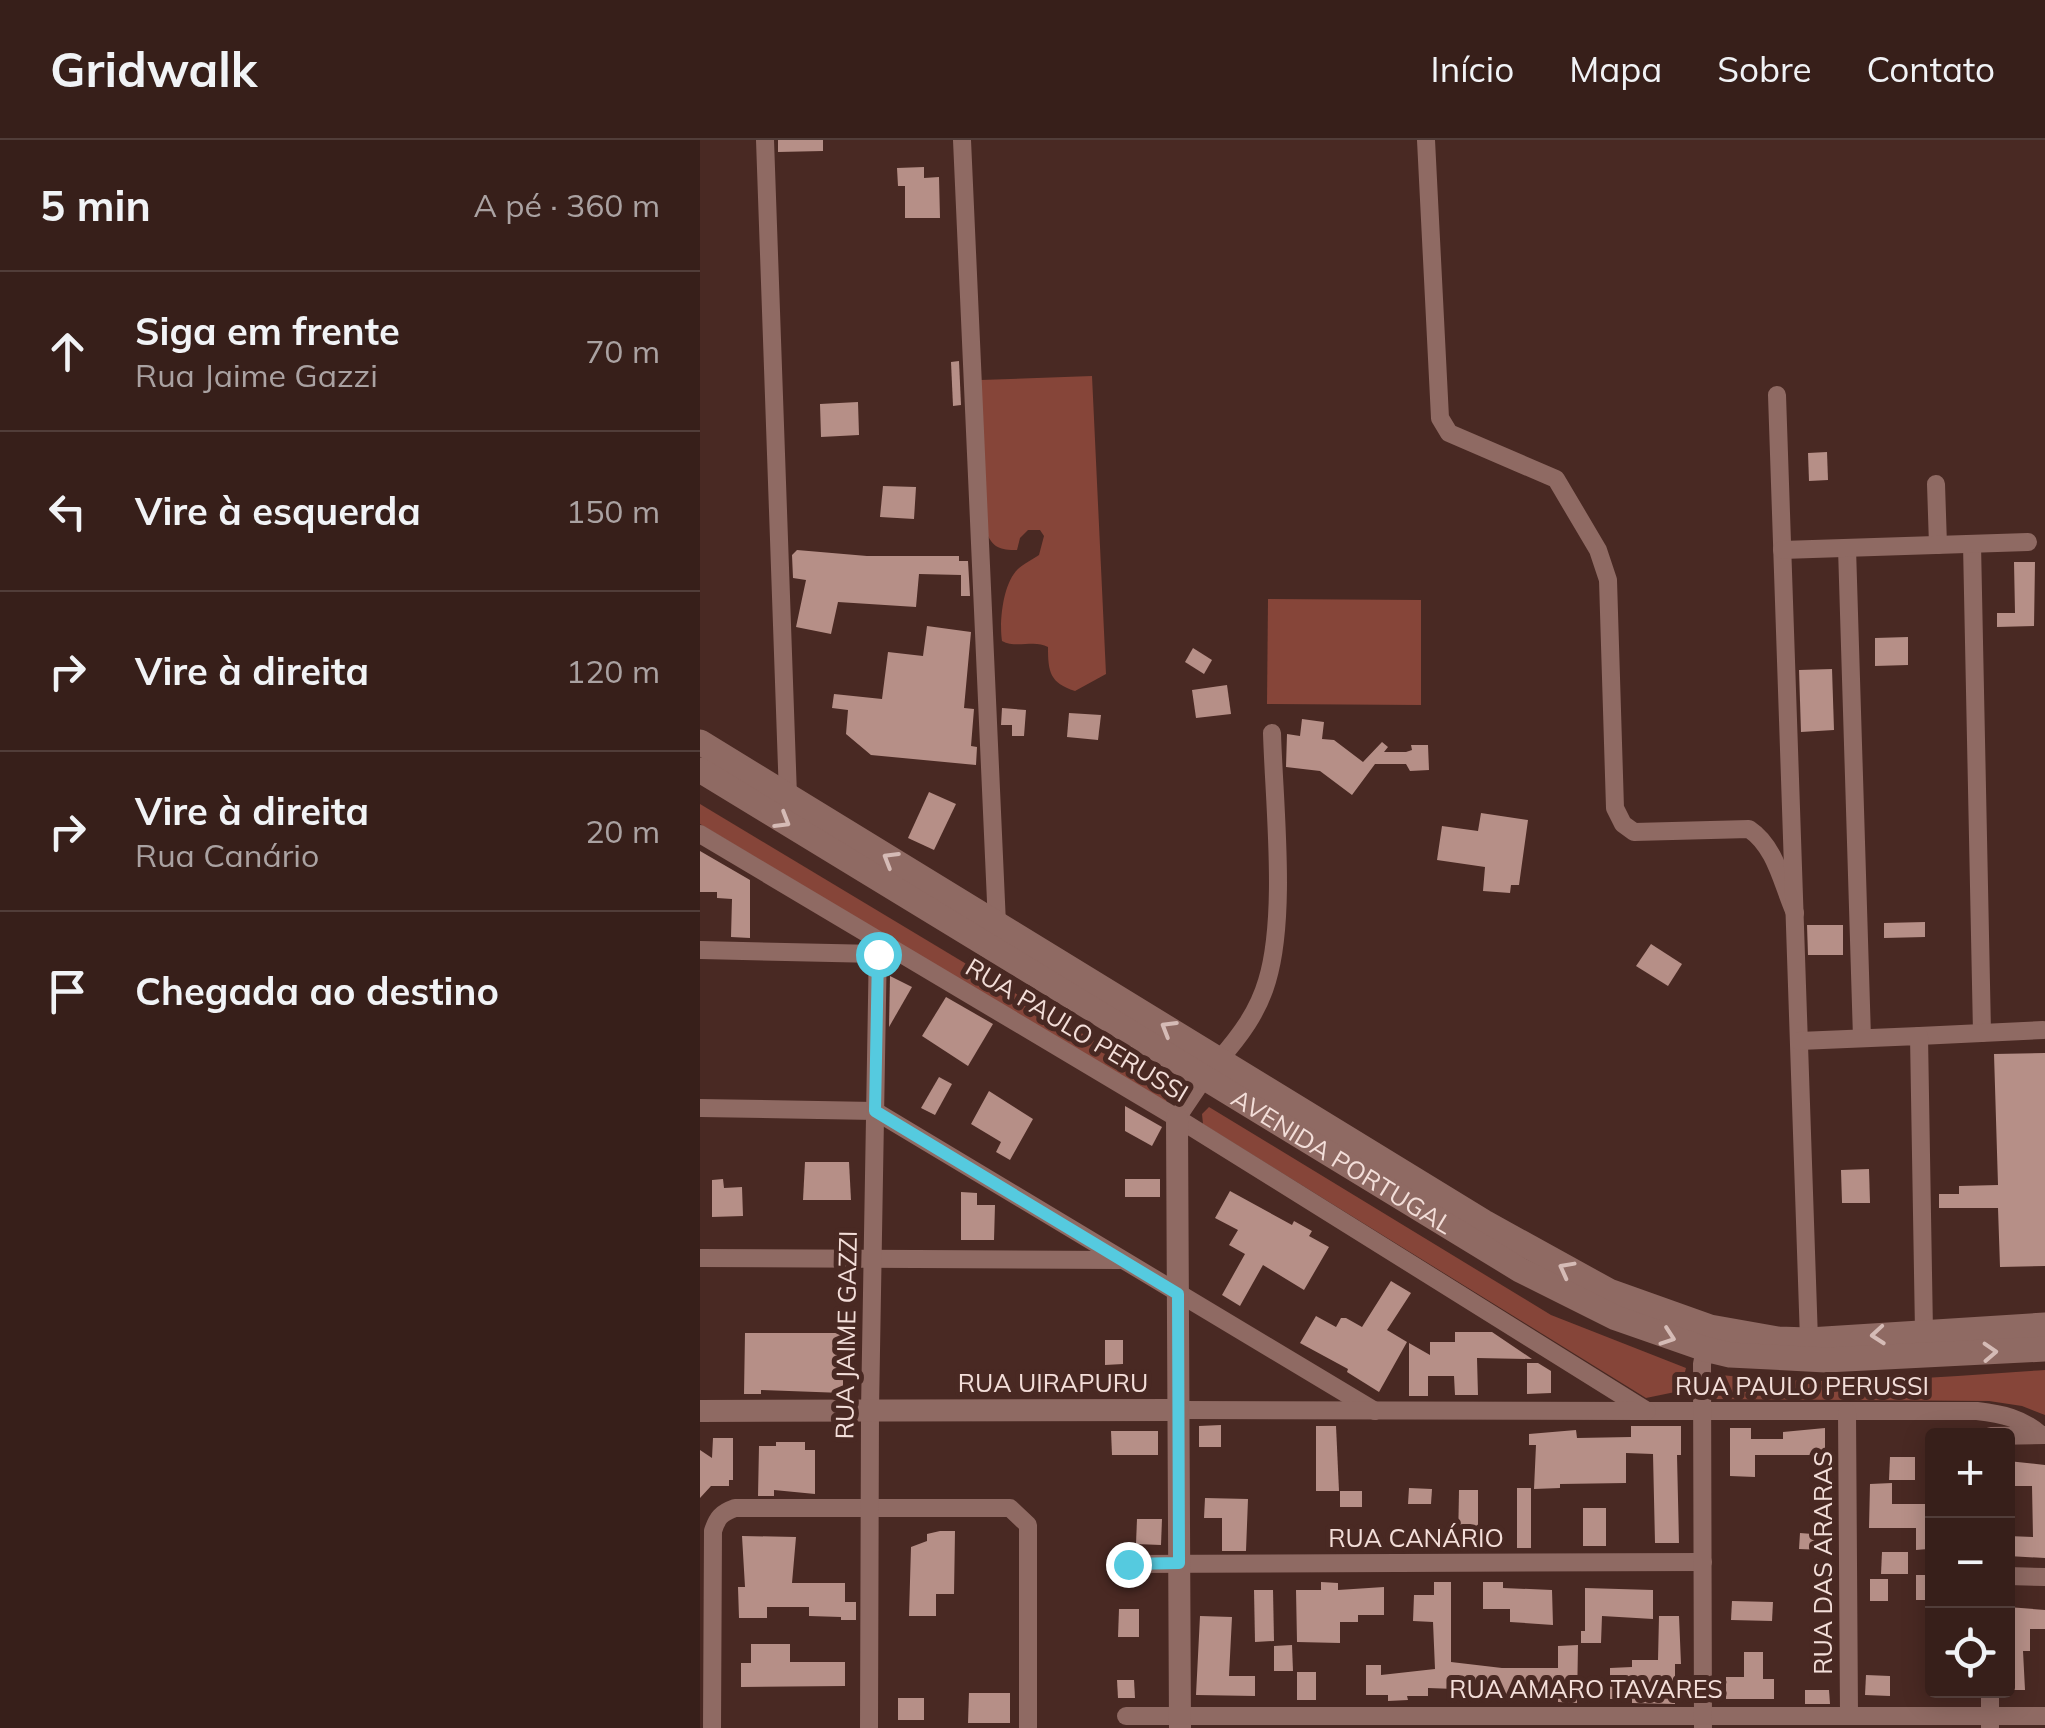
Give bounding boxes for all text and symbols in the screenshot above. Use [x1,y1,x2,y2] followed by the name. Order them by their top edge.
[50,39,257,99] text: Gridwalk
[1431,47,1514,91] text: Início
[1569,47,1662,91] text: Mapa
[1717,47,1811,91] text: Sobre
[1866,47,1995,91] text: Contato
[40,179,151,232] text: 5 min
[473,185,660,225] text: A pé · 360 m
[135,307,400,355] text: Siga em frente
[40,324,95,379] icon: ahead
[585,331,660,371] text: 70 m
[135,355,378,395] text: Rua Jaime Gazzi
[40,484,95,539] icon: left
[135,487,421,535] text: Vire à esquerda
[566,491,660,531] text: 150 m
[40,644,95,699] icon: right
[135,647,369,695] text: Vire à direita
[566,651,660,691] text: 120 m
[135,787,369,835] text: Vire à direita
[40,804,95,859] icon: right
[772,809,790,828] one-way arrow
[585,811,660,851] text: 20 m
[135,835,319,875] text: Rua Canário
[883,852,901,871] one-way arrow
[856,932,902,978] route start
[960,951,1194,1108] street label: RUA PAULO PERUSSI
[40,964,95,1019] icon: arrive
[135,967,499,1015] text: Chegada ao destino
[1161,1021,1179,1040] one-way arrow
[1226,1082,1459,1240] street label: AVENIDA PORTUGAL
[828,1230,863,1440] street label: RUA JAIME GAZZI
[1558,1261,1576,1281] one-way arrow
[1869,1324,1885,1346] one-way arrow
[1658,1325,1675,1345] one-way arrow
[1982,1342,1998,1363] one-way arrow
[958,1367,1148,1398] street label: RUA UIRAPURU
[1675,1370,1929,1401] street label: RUA PAULO PERUSSI
[1925,1428,2015,1698] map controls
[1925,1428,2015,1518] button: +
[1807,1451,1838,1675] street label: RUA DAS ARARAS
[1925,1518,2015,1608] button: −
[1328,1522,1504,1553] street label: RUA CANÁRIO
[1106,1542,1152,1588] route end
[1925,1608,2015,1698] button: locate
[1449,1673,1723,1704] street label: RUA AMARO TAVARES

